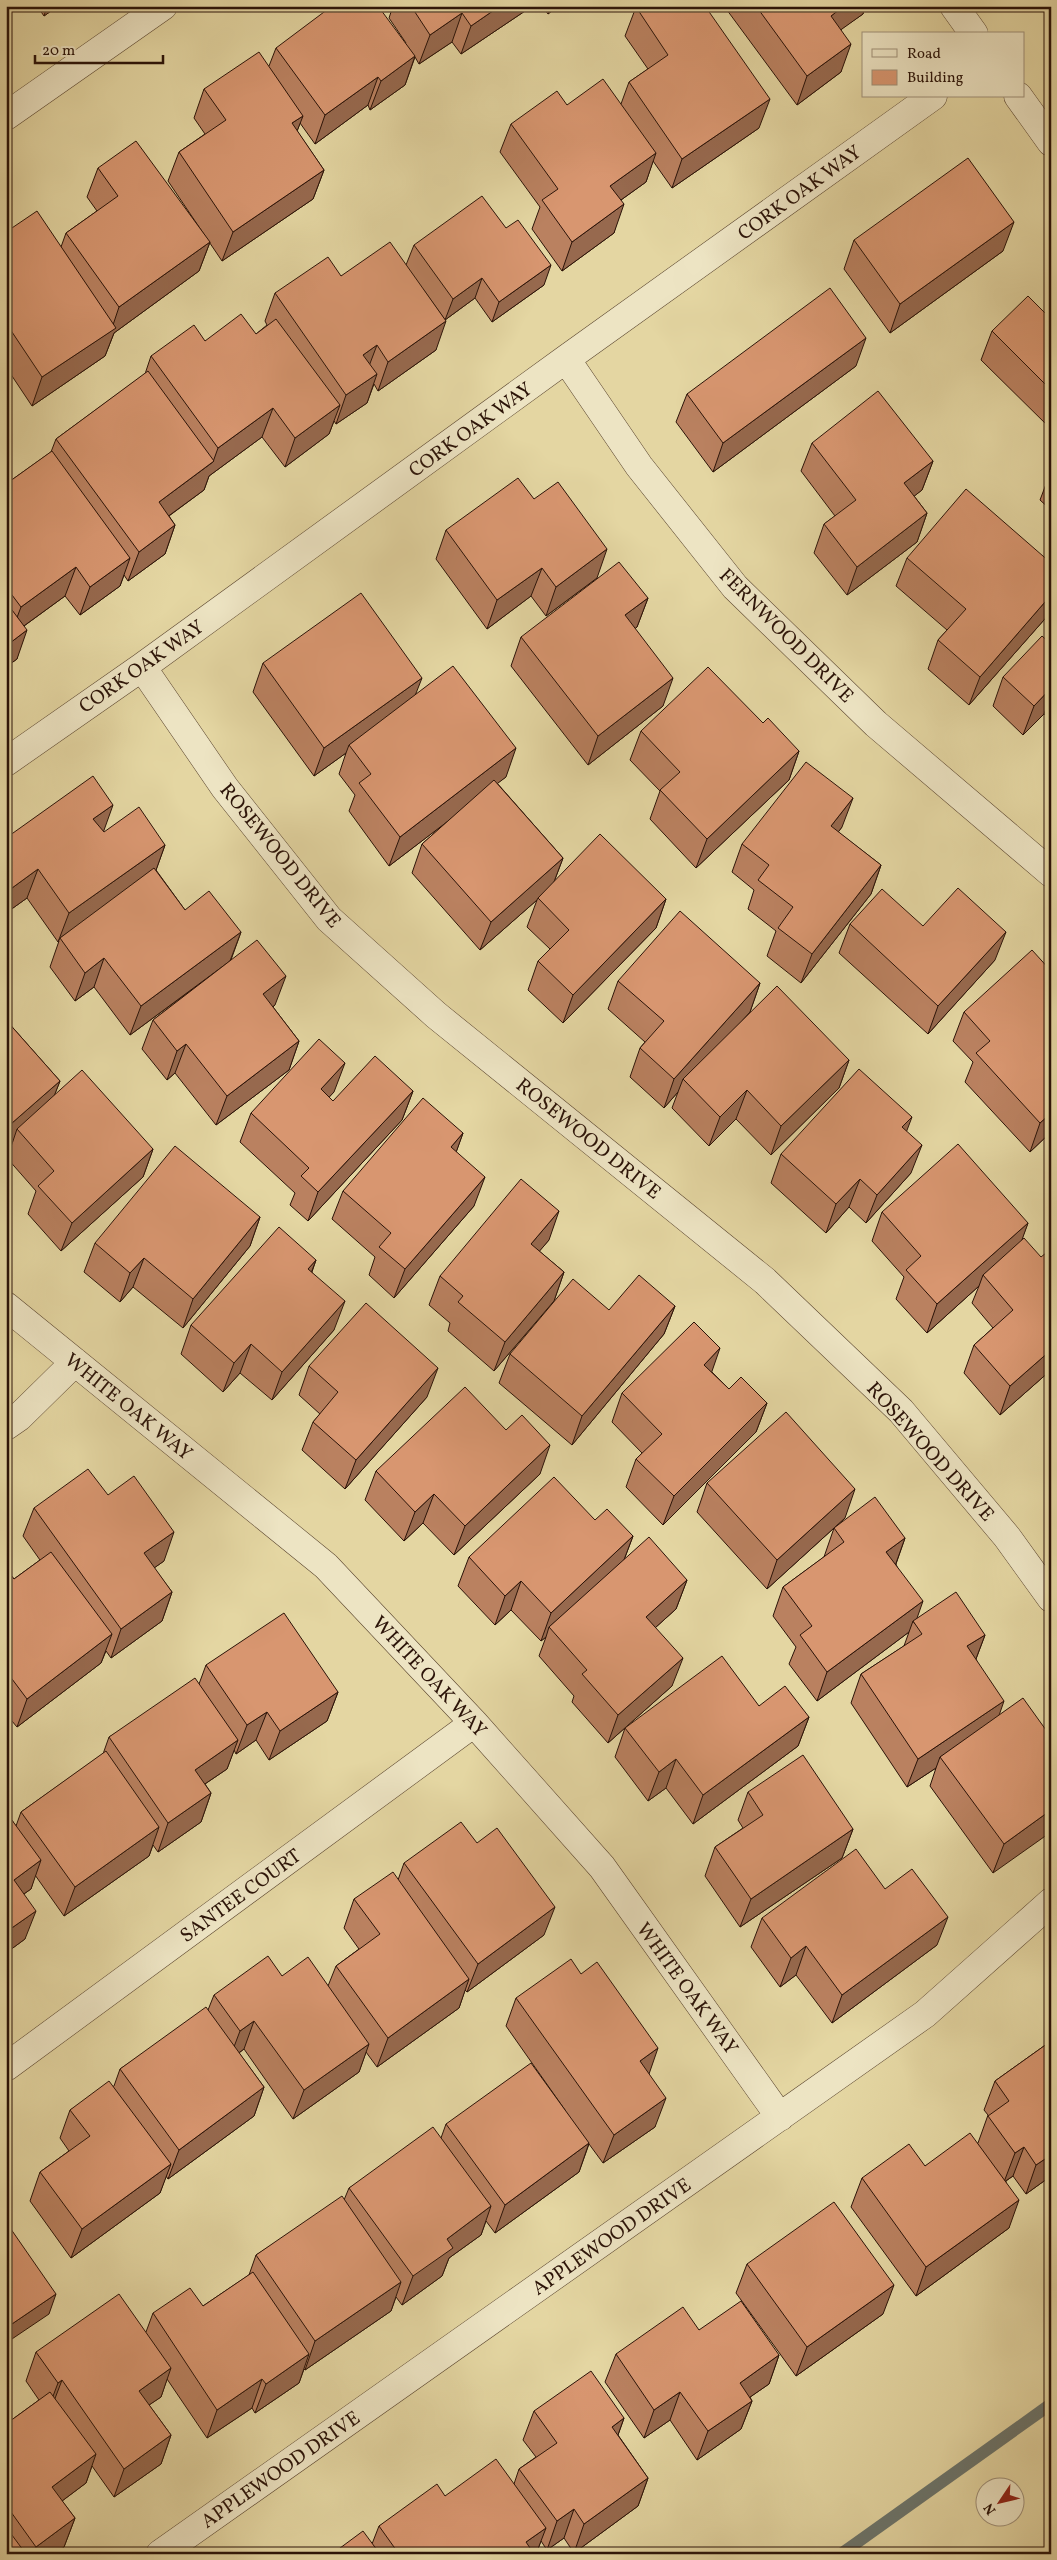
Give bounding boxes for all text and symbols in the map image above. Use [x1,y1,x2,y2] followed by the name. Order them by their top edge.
[35,32,162,64] scale bar
[862,32,1024,98] legend
[42,41,75,62] text: 20 m
[907,44,941,65] text: Road
[907,68,964,89] text: Building
[733,139,868,248] street label: CORK OAK WAY
[404,376,539,485] street label: CORK OAK WAY
[712,563,859,710] street label: FERNWOOD DRIVE
[74,614,211,721] street label: CORK OAK WAY
[212,778,347,935] street label: ROSEWOOD DRIVE
[509,1072,666,1207] street label: ROSEWOOD DRIVE
[58,1347,198,1468] street label: WHITE OAK WAY
[859,1376,1000,1528] street label: ROSEWOOD DRIVE
[365,1610,493,1745] street label: WHITE OAK WAY
[175,1843,308,1950] street label: SANTEE COURT
[629,1917,744,2061] street label: WHITE OAK WAY
[527,2172,697,2303] street label: APPLEWOOD DRIVE
[196,2405,366,2536] street label: APPLEWOOD DRIVE
[974,2478,1024,2528] north arrow
[980,2499,1001,2518] text: N

